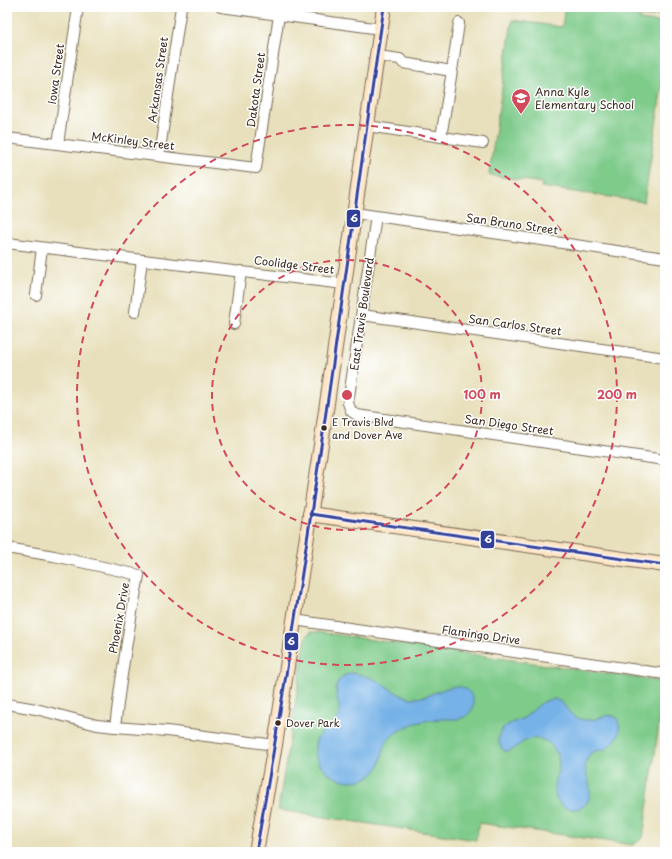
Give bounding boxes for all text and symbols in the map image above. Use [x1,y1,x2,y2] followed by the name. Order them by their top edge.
[143,35,172,124] street label: Arkansas Street
[43,42,68,105] street label: Iowa Street
[242,51,269,129] street label: Dakota Street
[535,83,634,113] place label: Anna Kyle Elementary School
[510,87,532,115] school or university icon: Anna Kyle Elementary School
[91,127,176,154] street label: McKinley Street
[346,209,361,228] line badge: 6
[350,209,358,226] text: 6
[465,209,560,238] street label: San Bruno Street
[253,251,336,278] street label: Coolidge Street
[345,256,378,372] street label: East Travis Boulevard
[467,310,563,340] street label: San Carlos Street
[463,385,501,403] text: 100 m
[597,385,637,403] text: 200 m
[340,388,354,402] centre of rings
[463,410,555,439] street label: San Diego Street
[332,414,403,442] place label: E Travis Blvd and Dover Ave
[319,423,329,433] marker: E Travis Blvd and Dover Ave
[480,530,495,549] line badge: 6
[484,530,492,547] text: 6
[104,581,133,655] street label: Phoenix Drive
[441,621,522,648] street label: Flamingo Drive
[284,632,299,651] line badge: 6
[287,632,295,649] text: 6
[286,715,340,730] place label: Dover Park
[273,718,283,728] marker: Dover Park

